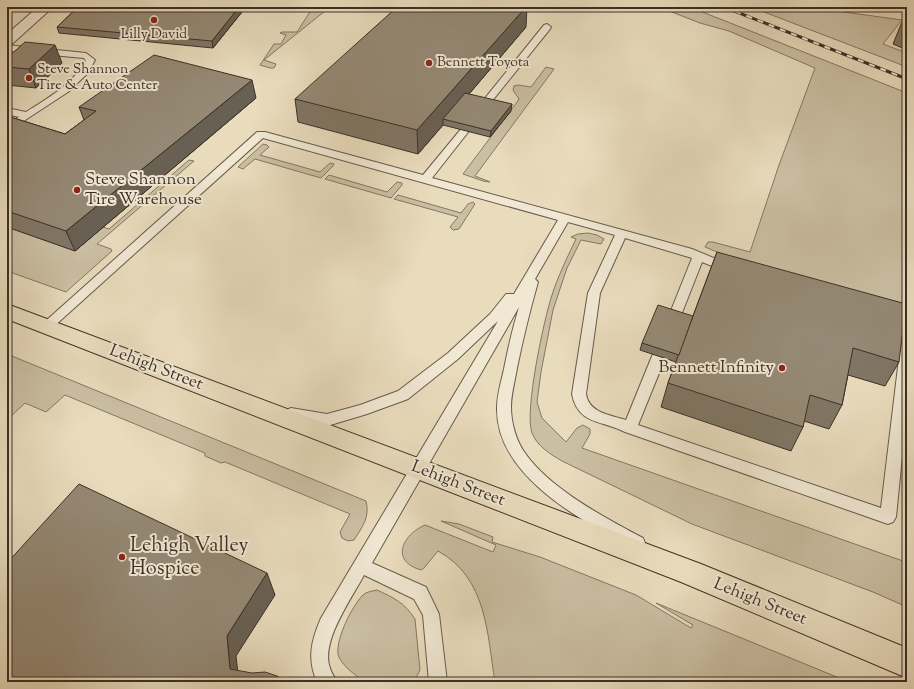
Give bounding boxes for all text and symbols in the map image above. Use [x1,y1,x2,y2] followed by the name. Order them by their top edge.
[149,15,159,25] marker: Lilly David
[121,25,187,45] place label: Lilly David
[437,53,530,73] place label: Bennett Toyota
[424,58,434,68] marker: Bennett Toyota
[37,60,158,96] place label: Steve Shannon Tire & Auto Center
[24,73,34,83] marker: Steve Shannon Tire & Auto Center
[85,168,202,212] place label: Steve Shannon Tire Warehouse
[72,185,82,195] marker: Steve Shannon Tire Warehouse
[106,339,206,397] street label: Lehigh Street
[658,356,775,380] place label: Bennett Infinity
[777,363,787,373] marker: Bennett Infinity
[408,455,508,513] street label: Lehigh Street
[130,532,249,584] place label: Lehigh Valley Hospice
[117,552,127,562] marker: Lehigh Valley Hospice
[710,572,810,632] street label: Lehigh Street

